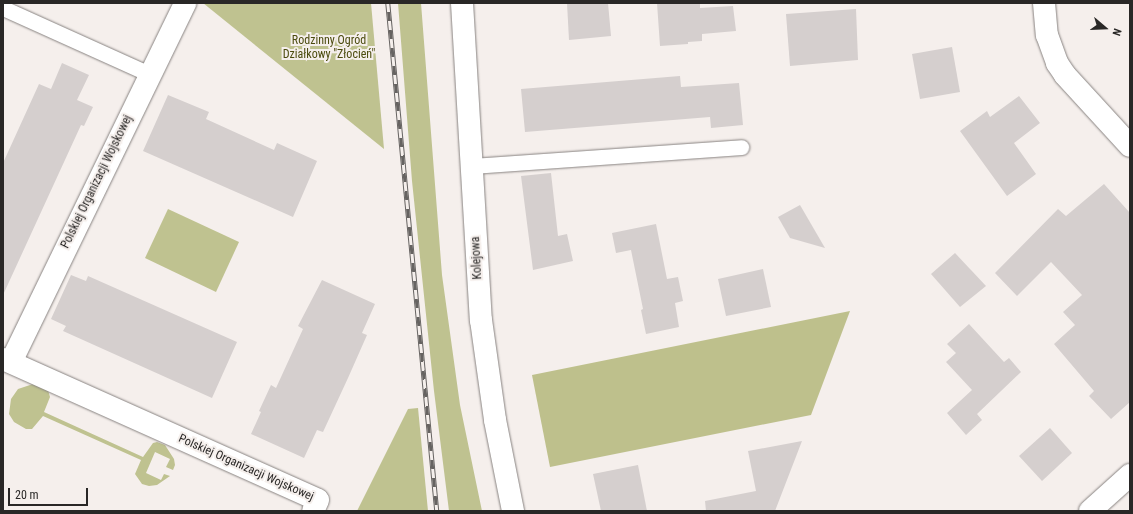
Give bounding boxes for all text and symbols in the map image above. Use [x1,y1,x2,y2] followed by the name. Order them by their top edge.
[1085,8,1125,48] north arrow
[1110,27,1124,37] text: N
[283,34,375,62] park label: Rodzinny Ogród Działkowy "Złocień"
[58,113,136,251] street label: Polskiej Organizacji Wojskowej
[469,236,485,280] street label: Kolejowa
[176,432,316,504] street label: Polskiej Organizacji Wojskowej
[10,480,90,506] scale bar
[15,488,39,502] text: 20 m

